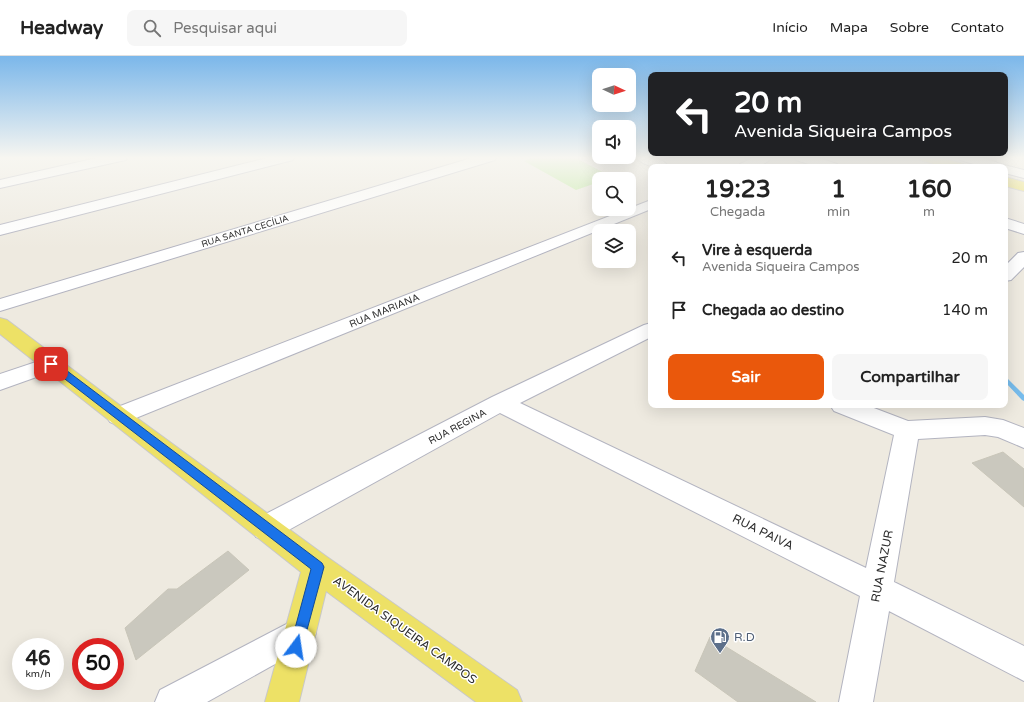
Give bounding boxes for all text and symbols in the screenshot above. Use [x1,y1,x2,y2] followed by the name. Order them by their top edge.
[127,10,407,46] search box
[20,17,103,39] text: Headway
[141,17,163,39] icon: search
[173,19,277,37] text: Pesquisar aqui
[772,19,808,36] text: Início
[830,19,868,36] text: Mapa
[890,19,929,36] text: Sobre
[951,19,1004,36] text: Contato
[592,68,636,112] north arrow
[592,68,636,268] map controls
[734,86,802,120] text: 20 m
[668,88,720,140] icon: left
[592,120,636,164] button: sound
[734,120,952,142] text: Avenida Siqueira Campos
[592,172,636,216] button: search
[704,175,771,204] text: 19:23
[831,175,846,204] text: 1
[906,175,952,204] text: 160
[710,204,765,220] text: Chegada
[827,204,850,220] text: min
[923,204,935,220] text: m
[200,212,290,250] street label: RUA SANTA CECÍLIA
[592,224,636,268] button: layers
[702,241,812,259] text: Vire à esquerda
[668,247,690,269] icon: left
[951,249,988,267] text: 20 m
[702,259,860,275] text: Avenida Siqueira Campos
[348,291,421,330] street label: RUA MARIANA
[668,299,690,321] icon: arrive
[702,301,844,319] text: Chegada ao destino
[942,301,988,319] text: 140 m
[34,347,68,381] pin
[40,353,62,375] icon: arrive
[668,354,824,400] button: Sair
[832,354,988,400] button: Compartilhar
[426,407,488,447] street label: RUA REGINA
[730,511,796,553] street label: RUA PAIVA
[868,529,896,603] street label: RUA NAZUR
[331,573,479,687] street label: AVENIDA SIQUEIRA CAMPOS
[275,626,317,668] position arrow
[709,626,731,654] fuel station icon: R.D
[734,630,755,644] place label: R.D
[72,638,124,690] speed limit sign: 50
[25,647,51,671] text: 46
[25,668,51,680] text: km/h

